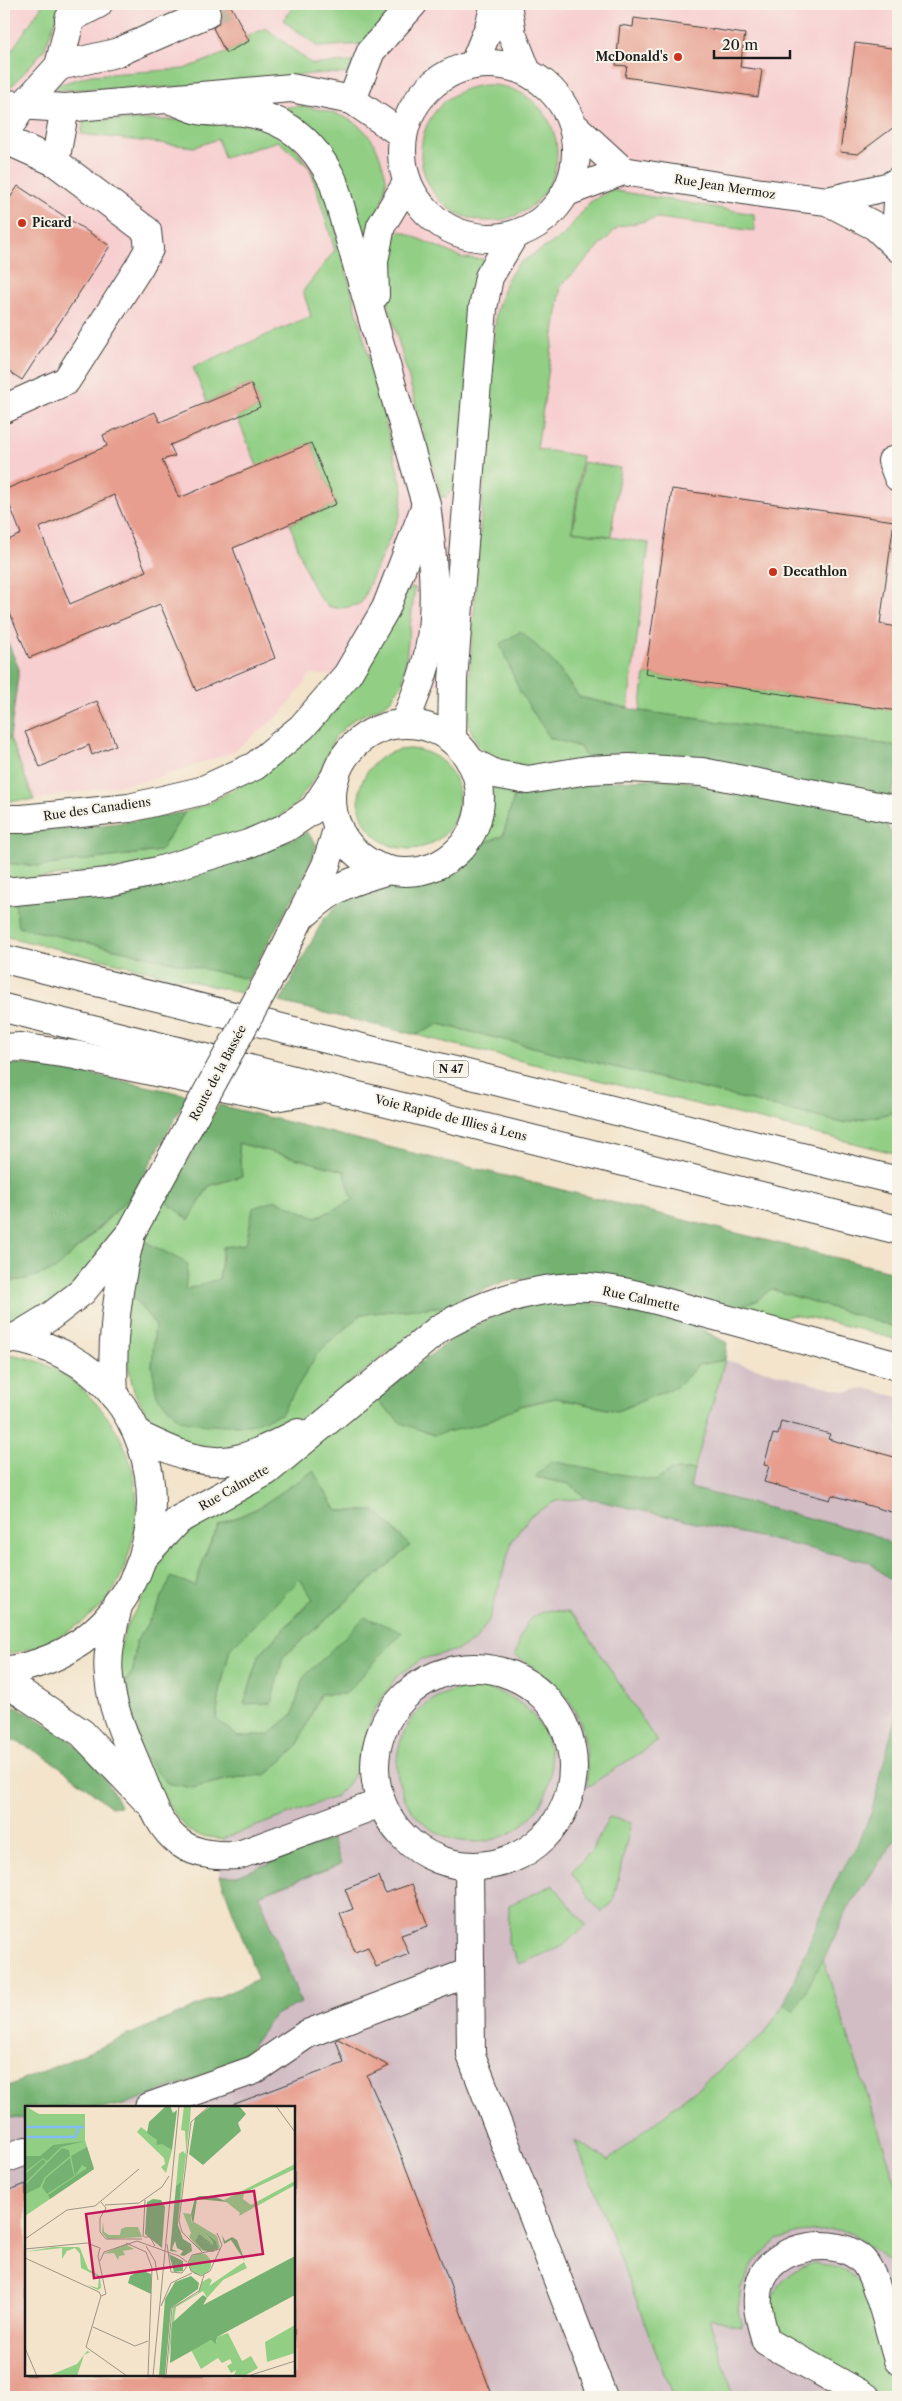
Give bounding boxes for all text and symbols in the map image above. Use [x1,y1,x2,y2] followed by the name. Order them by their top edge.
[714,28,791,60] scale bar
[722,35,758,54] text: 20 m
[595,49,668,64] place label: McDonald's
[672,51,684,63] marker: McDonald's
[673,171,777,202] street label: Rue Jean Mermoz
[32,215,72,230] place label: Picard
[16,217,28,229] marker: Picard
[783,564,848,579] place label: Decathlon
[767,566,779,578] marker: Decathlon
[42,794,152,823] street label: Rue des Canadiens
[186,1022,249,1123] street label: Route de la Bassée
[434,1060,468,1078] road number: N 47
[373,1091,529,1144] street label: Voie Rapide de Illies à Lens
[601,1283,681,1314] street label: Rue Calmette
[196,1461,272,1514] street label: Rue Calmette
[25,2106,295,2376] inset map

